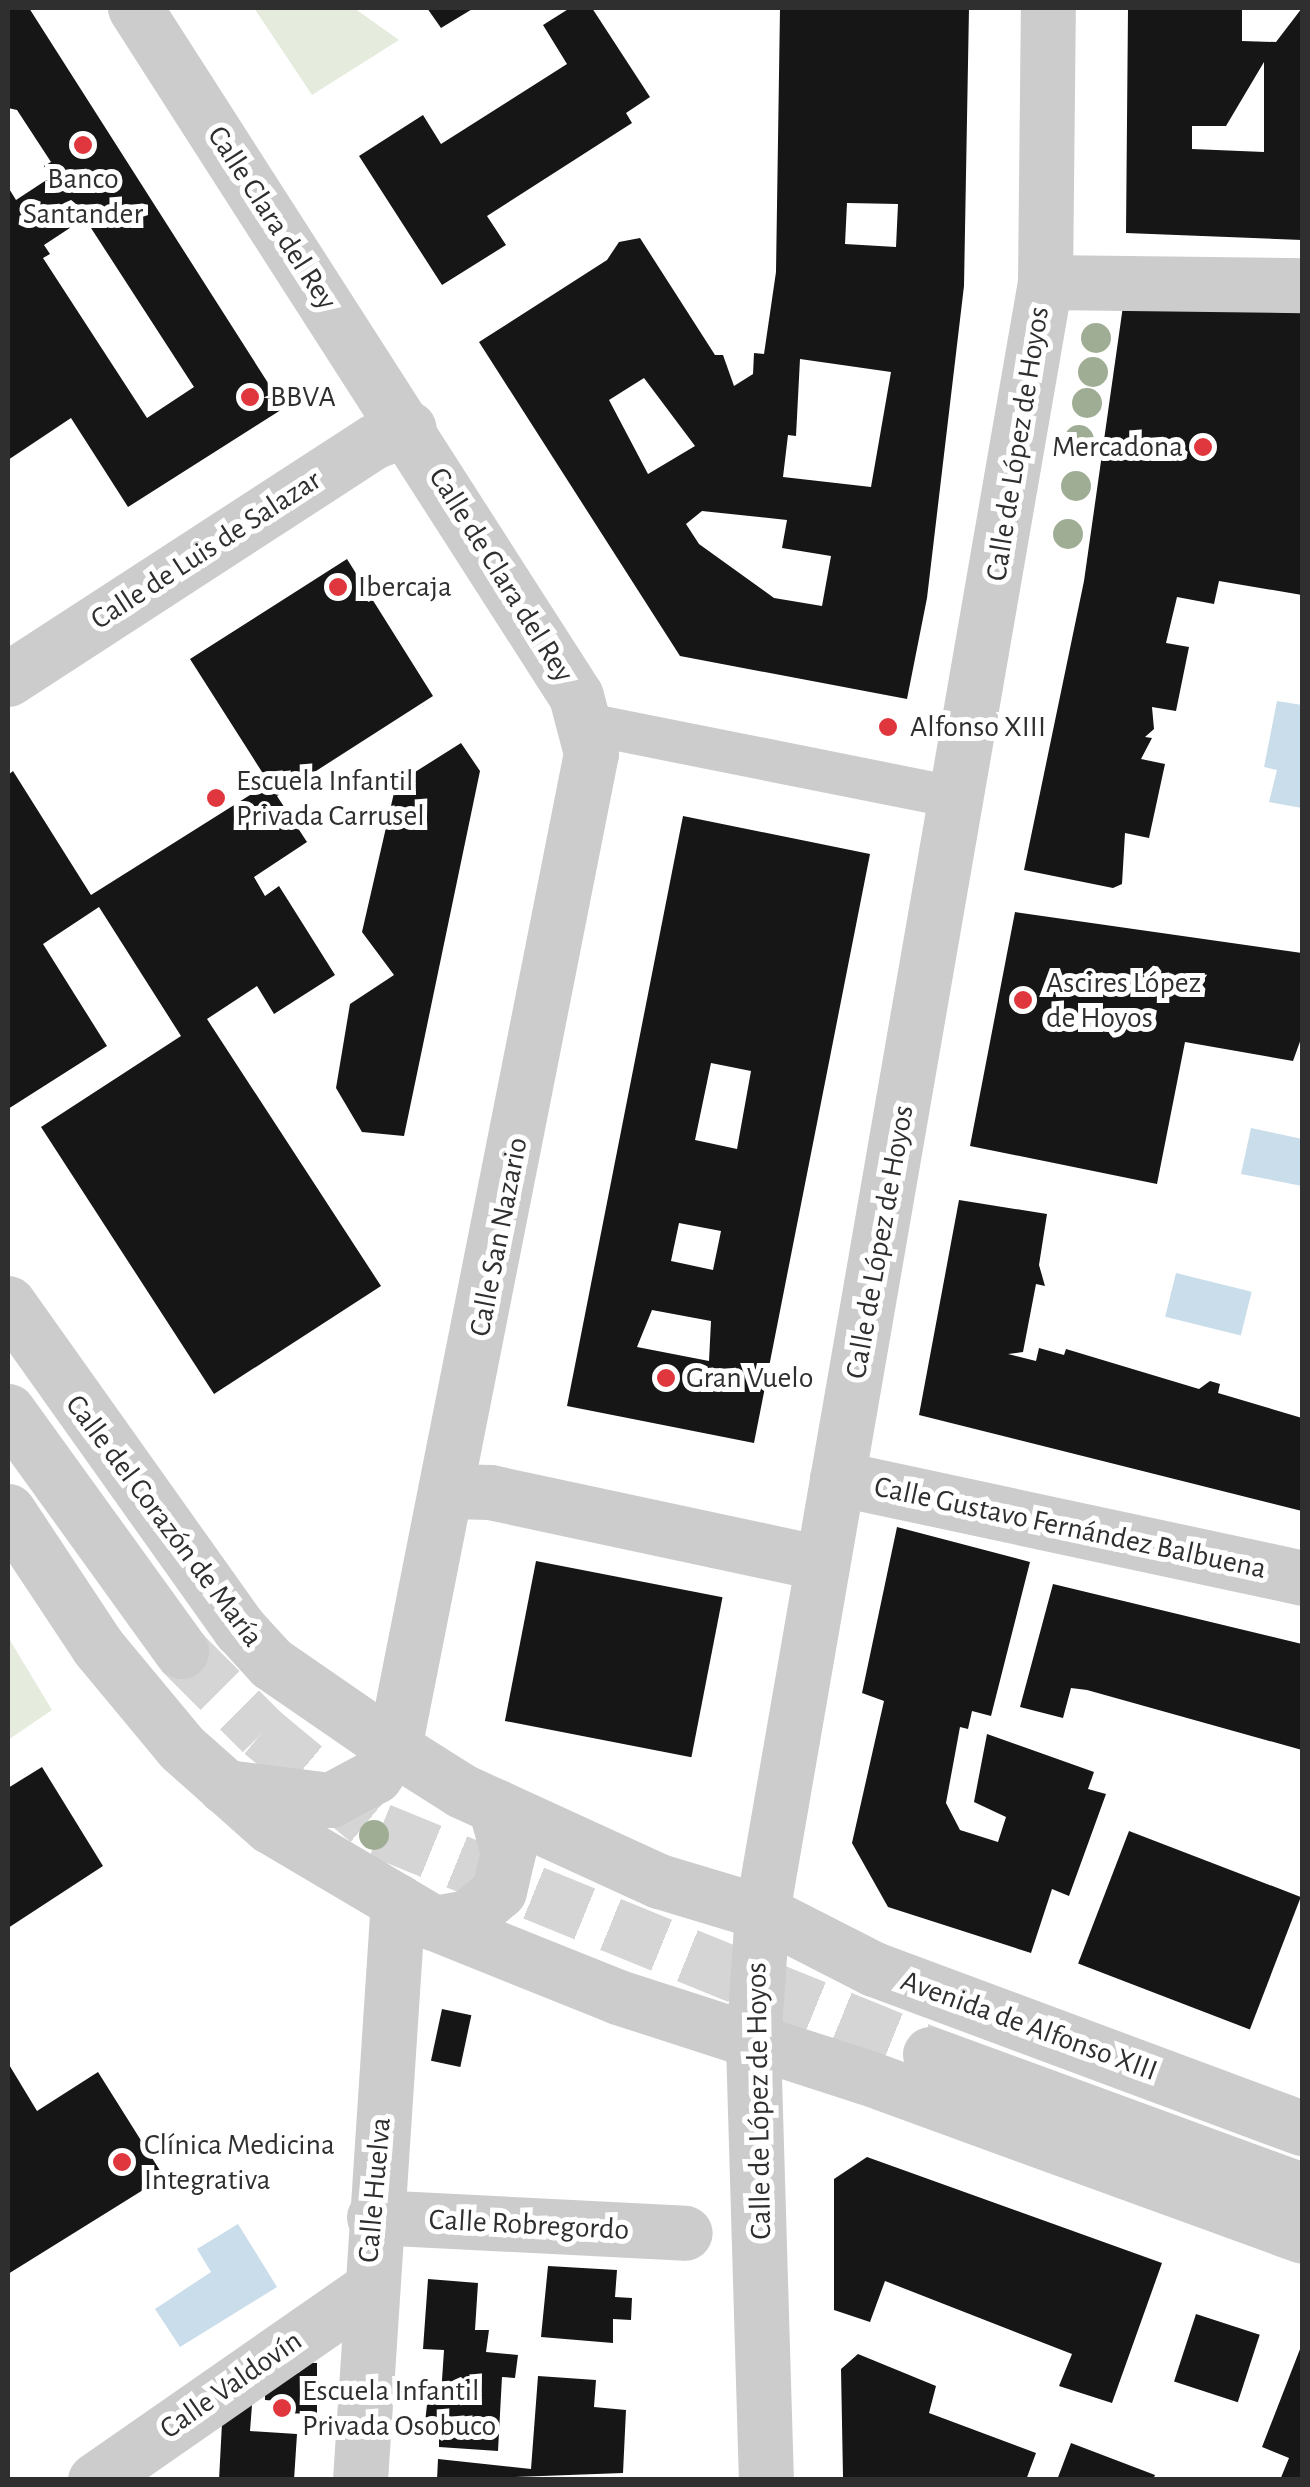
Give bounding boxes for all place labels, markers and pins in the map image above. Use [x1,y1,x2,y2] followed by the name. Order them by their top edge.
[72,134,94,156] marker: Banco Santander
[23,161,143,232] place label: Banco Santander
[270,379,336,415] place label: BBVA
[239,386,261,408] marker: BBVA
[1052,429,1183,465] place label: Mercadona
[1192,436,1214,458] marker: Mercadona
[358,569,452,605] place label: Ibercaja
[327,576,349,598] marker: Ibercaja
[910,709,1046,745] place label: Alfonso XIII
[875,714,901,740] marker: Alfonso XIII
[236,763,425,834] place label: Escuela Infantil Privada Carrusel
[205,787,227,809] marker: Escuela Infantil Privada Carrusel
[1046,965,1201,1036] place label: Ascires López de Hoyos
[1010,987,1036,1013] marker: Ascires López de Hoyos
[686,1360,813,1396] place label: Gran Vuelo
[655,1367,677,1389] marker: Gran Vuelo
[144,2127,335,2198] place label: Clínica Medicina Integrativa
[109,2149,135,2175] marker: Clínica Medicina Integrativa
[302,2373,496,2444] place label: Escuela Infantil Privada Osobuco
[271,2397,293,2419] marker: Escuela Infantil Privada Osobuco

